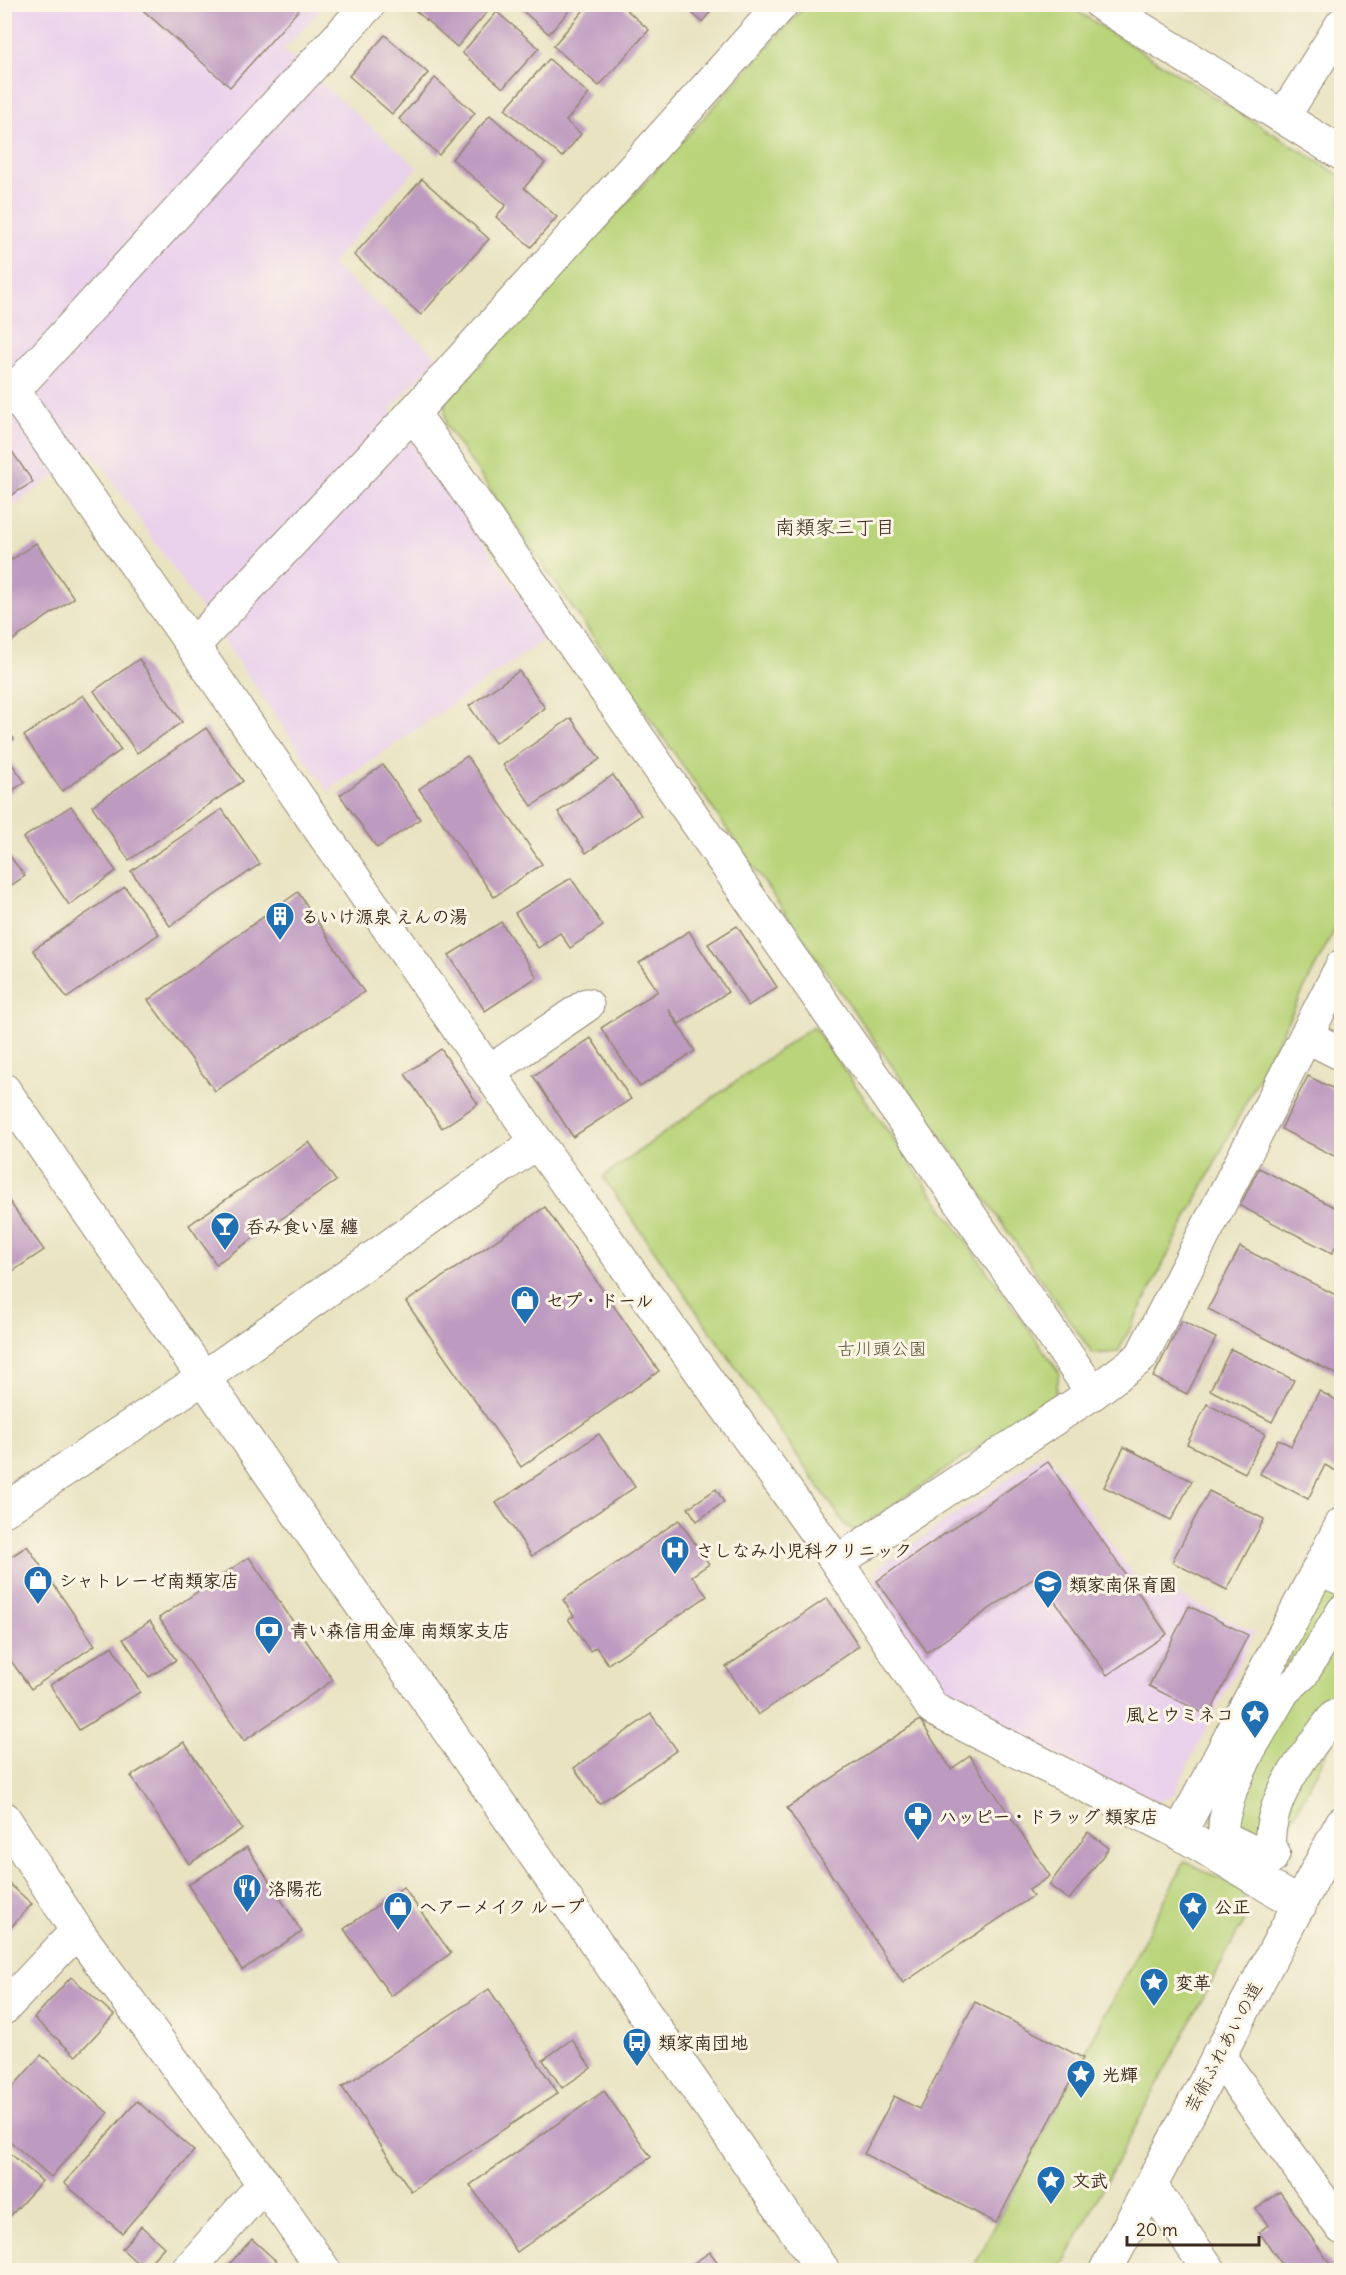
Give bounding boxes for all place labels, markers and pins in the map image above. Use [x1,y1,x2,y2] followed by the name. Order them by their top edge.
[264,900,296,942] building icon: るいけ源泉 えんの湯
[301,905,468,928] place label: るいけ源泉 えんの湯
[209,1210,241,1252] bar icon: 呑み食い屋 纏
[246,1215,358,1238] place label: 呑み食い屋 纏
[509,1284,541,1326] shop icon: セプ・ドール
[546,1289,653,1312] place label: セプ・ドール
[659,1534,691,1576] hospital icon: さしなみ小児科クリニック
[696,1539,912,1562] place label: さしなみ小児科クリニック
[22,1564,54,1606] shop icon: シャトレーゼ南類家店
[1032,1568,1064,1610] school or university icon: 類家南保育園
[59,1569,239,1592] place label: シャトレーゼ南類家店
[1069,1573,1177,1596] place label: 類家南保育園
[253,1614,285,1656] bank icon: 青い森信用金庫 南類家支店
[290,1619,510,1642] place label: 青い森信用金庫 南類家支店
[1239,1698,1271,1740] place icon: 風とウミネコ
[1126,1703,1234,1726] place label: 風とウミネコ
[902,1800,934,1842] pharmacy icon: ハッピー・ドラッグ 類家店
[939,1805,1159,1828] place label: ハッピー・ドラッグ 類家店
[231,1872,263,1914] restaurant icon: 洛陽花
[268,1877,322,1900] place label: 洛陽花
[382,1890,414,1932] shop icon: ヘアーメイク ループ
[1177,1890,1209,1932] place icon: 公正
[419,1895,584,1918] place label: ヘアーメイク ループ
[1214,1895,1250,1918] place label: 公正
[1138,1966,1170,2008] place icon: 変革
[1175,1971,1211,1994] place label: 変革
[621,2026,653,2068] bus stop icon: 類家南団地
[658,2031,748,2054] place label: 類家南団地
[1065,2058,1097,2100] place icon: 光輝
[1102,2063,1138,2086] place label: 光輝
[1035,2164,1067,2206] place icon: 文武
[1072,2169,1108,2192] place label: 文武

